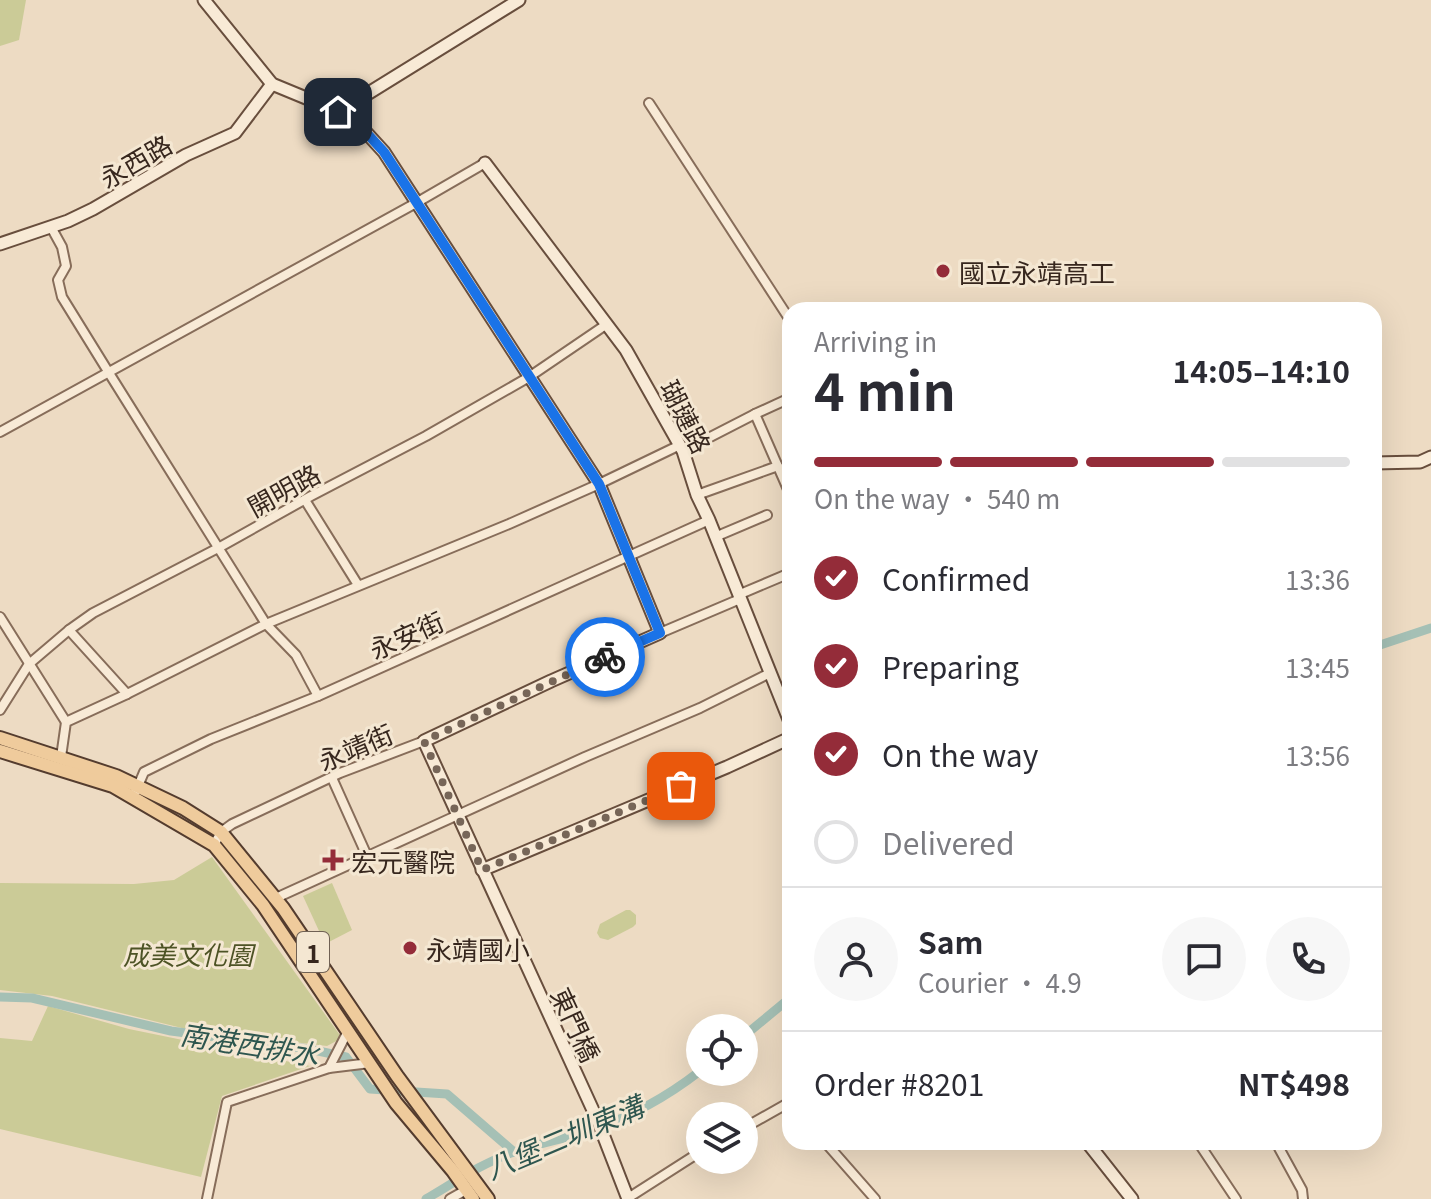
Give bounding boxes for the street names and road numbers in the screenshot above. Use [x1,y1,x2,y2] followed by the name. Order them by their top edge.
[92,124,178,196] street label: 永西路
[653,373,721,459] street label: 瑚璉路
[240,454,326,524] street label: 開明路
[363,601,449,667] street label: 永安街
[312,714,398,778] street label: 永靖街
[297,932,329,972] road number: 1
[544,981,610,1067] street label: 東門橋

